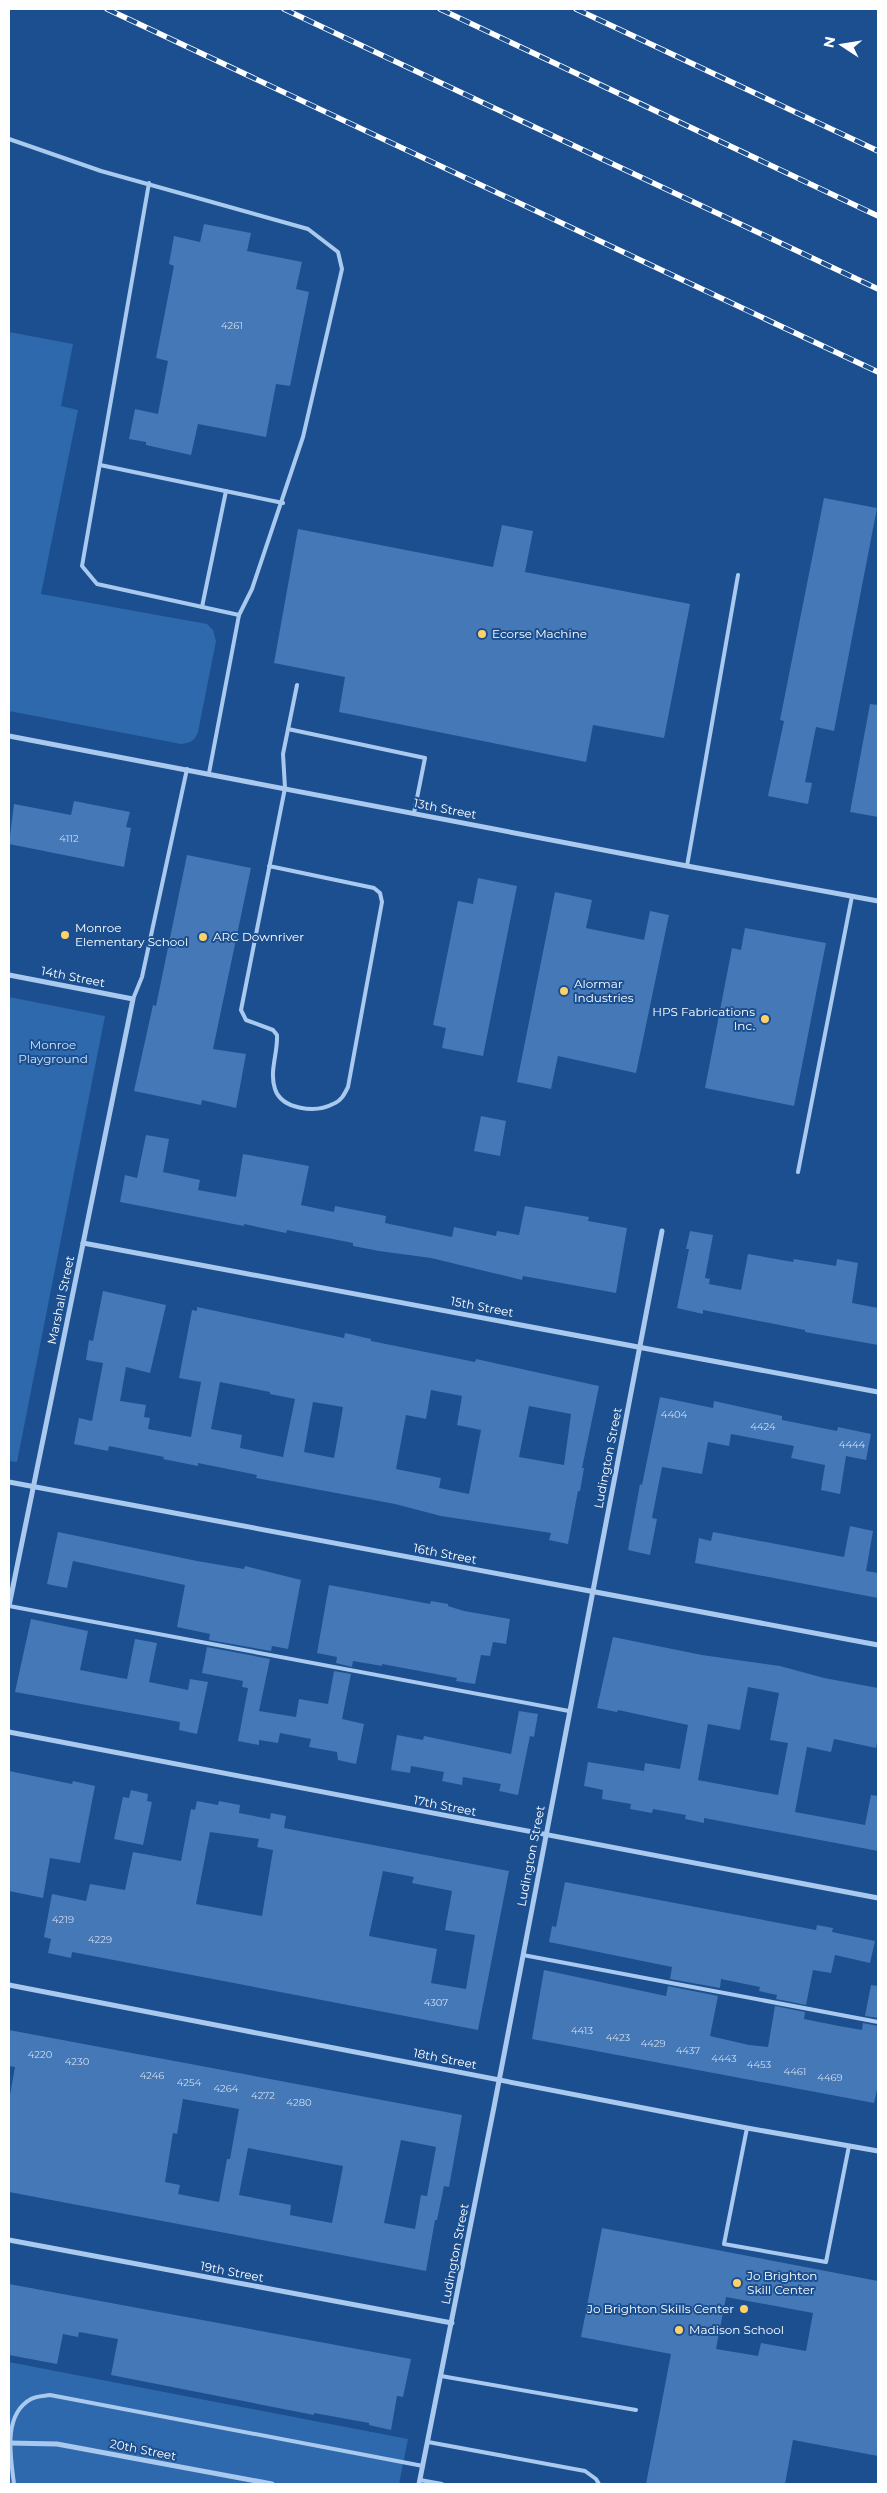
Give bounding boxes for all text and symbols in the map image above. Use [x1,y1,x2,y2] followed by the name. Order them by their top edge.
[817,20,867,70] north arrow
[819,35,839,50] text: N
[221,319,243,332] house number: 4261
[492,626,587,641] place label: Ecorse Machine
[476,628,488,640] marker: Ecorse Machine
[412,795,478,822] street label: 13th Street
[59,832,79,845] house number: 4112
[75,920,188,949] place label: Monroe Elementary School
[59,929,71,941] marker: Monroe Elementary School
[213,929,304,944] place label: ARC Downriver
[197,931,209,943] marker: ARC Downriver
[40,963,106,990] street label: 14th Street
[574,976,634,1005] place label: Alormar Industries
[558,985,570,997] marker: Alormar Industries
[652,1004,755,1033] place label: HPS Fabrications Inc.
[759,1013,771,1025] marker: HPS Fabrications Inc.
[18,1037,88,1066] park label: Monroe Playground
[44,1254,77,1346] street label: Marshall Street
[449,1293,515,1320] street label: 15th Street
[590,1406,625,1510] street label: Ludington Street
[661,1408,688,1421] house number: 4404
[750,1420,776,1433] house number: 4424
[839,1438,866,1451] house number: 4444
[412,1540,478,1567] street label: 16th Street
[412,1792,478,1819] street label: 17th Street
[513,1804,548,1908] street label: Ludington Street
[52,1913,74,1926] house number: 4219
[88,1933,112,1946] house number: 4229
[424,1996,448,2009] house number: 4307
[571,2024,593,2037] house number: 4413
[606,2031,631,2044] house number: 4423
[641,2037,665,2050] house number: 4429
[676,2044,700,2057] house number: 4437
[412,2045,478,2072] street label: 18th Street
[28,2048,53,2061] house number: 4220
[711,2052,737,2065] house number: 4443
[65,2055,90,2068] house number: 4230
[747,2058,772,2071] house number: 4453
[784,2065,806,2078] house number: 4461
[140,2069,164,2082] house number: 4246
[817,2071,843,2084] house number: 4469
[177,2076,202,2089] house number: 4254
[214,2082,239,2095] house number: 4264
[251,2089,275,2102] house number: 4272
[286,2096,312,2109] house number: 4280
[437,2202,472,2306] street label: Ludington Street
[199,2258,265,2285] street label: 19th Street
[746,2268,817,2297] place label: Jo Brighton Skill Center
[731,2277,743,2289] marker: Jo Brighton Skill Center
[586,2301,734,2316] place label: Jo Brighton Skills Center
[738,2303,750,2315] marker: Jo Brighton Skills Center
[689,2322,784,2337] place label: Madison School
[673,2324,685,2336] marker: Madison School
[109,2436,178,2463] street label: 20th Street

